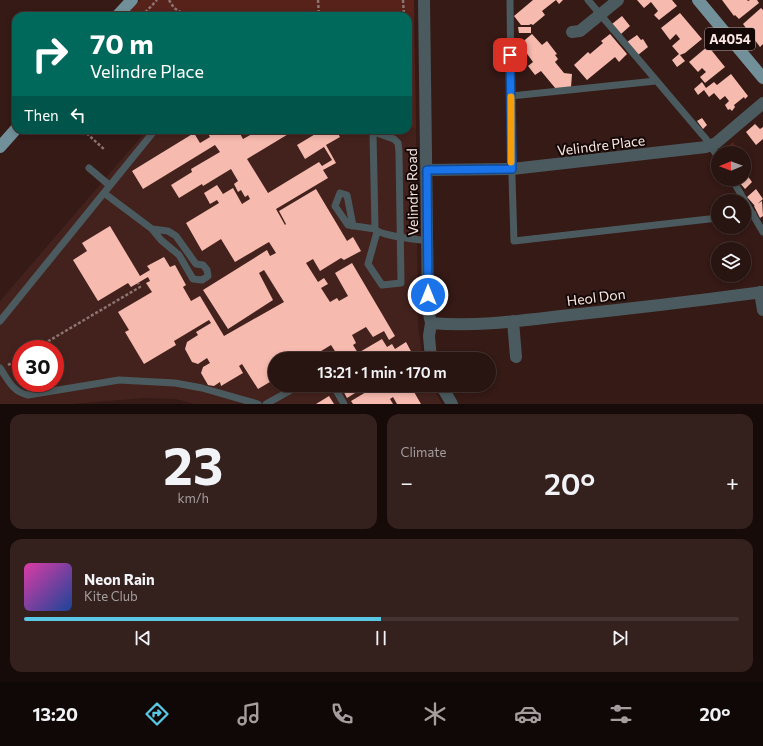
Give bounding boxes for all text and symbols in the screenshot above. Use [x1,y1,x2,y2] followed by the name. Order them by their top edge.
[90,26,154,60] text: 70 m
[24,28,76,80] icon: right
[705,28,755,50] road number: A4054
[493,38,527,72] pin
[499,44,521,66] icon: arrive
[90,60,204,82] text: Velindre Place
[67,104,89,126] icon: left
[24,106,59,124] text: Then
[556,131,646,159] street label: Velindre Place
[711,146,751,186] north arrow
[711,146,751,282] map controls
[403,148,421,236] street label: Velindre Road
[711,194,751,234] button: search
[711,242,751,282] button: layers
[407,274,449,316] position arrow
[566,285,626,309] street label: Heol Don
[12,340,64,392] speed limit sign: 30
[317,363,447,381] text: 13:21 · 1 min · 170 m
[163,432,223,496] text: 23
[401,444,446,460] text: Climate
[544,464,595,501] text: 20°
[401,469,413,496] text: −
[726,469,739,496] text: +
[177,490,209,506] text: km/h
[84,570,155,588] text: Neon Rain
[84,588,138,604] text: Kite Club
[132,627,154,649] icon: previous
[370,627,392,649] icon: pause
[609,627,631,649] icon: next
[143,700,171,728] icon: directions
[235,700,263,728] icon: music
[328,700,356,728] icon: phone
[421,700,449,728] icon: climate
[514,700,542,728] icon: car
[607,700,635,728] icon: filters
[32,703,78,725] text: 13:20
[699,703,731,725] text: 20°

